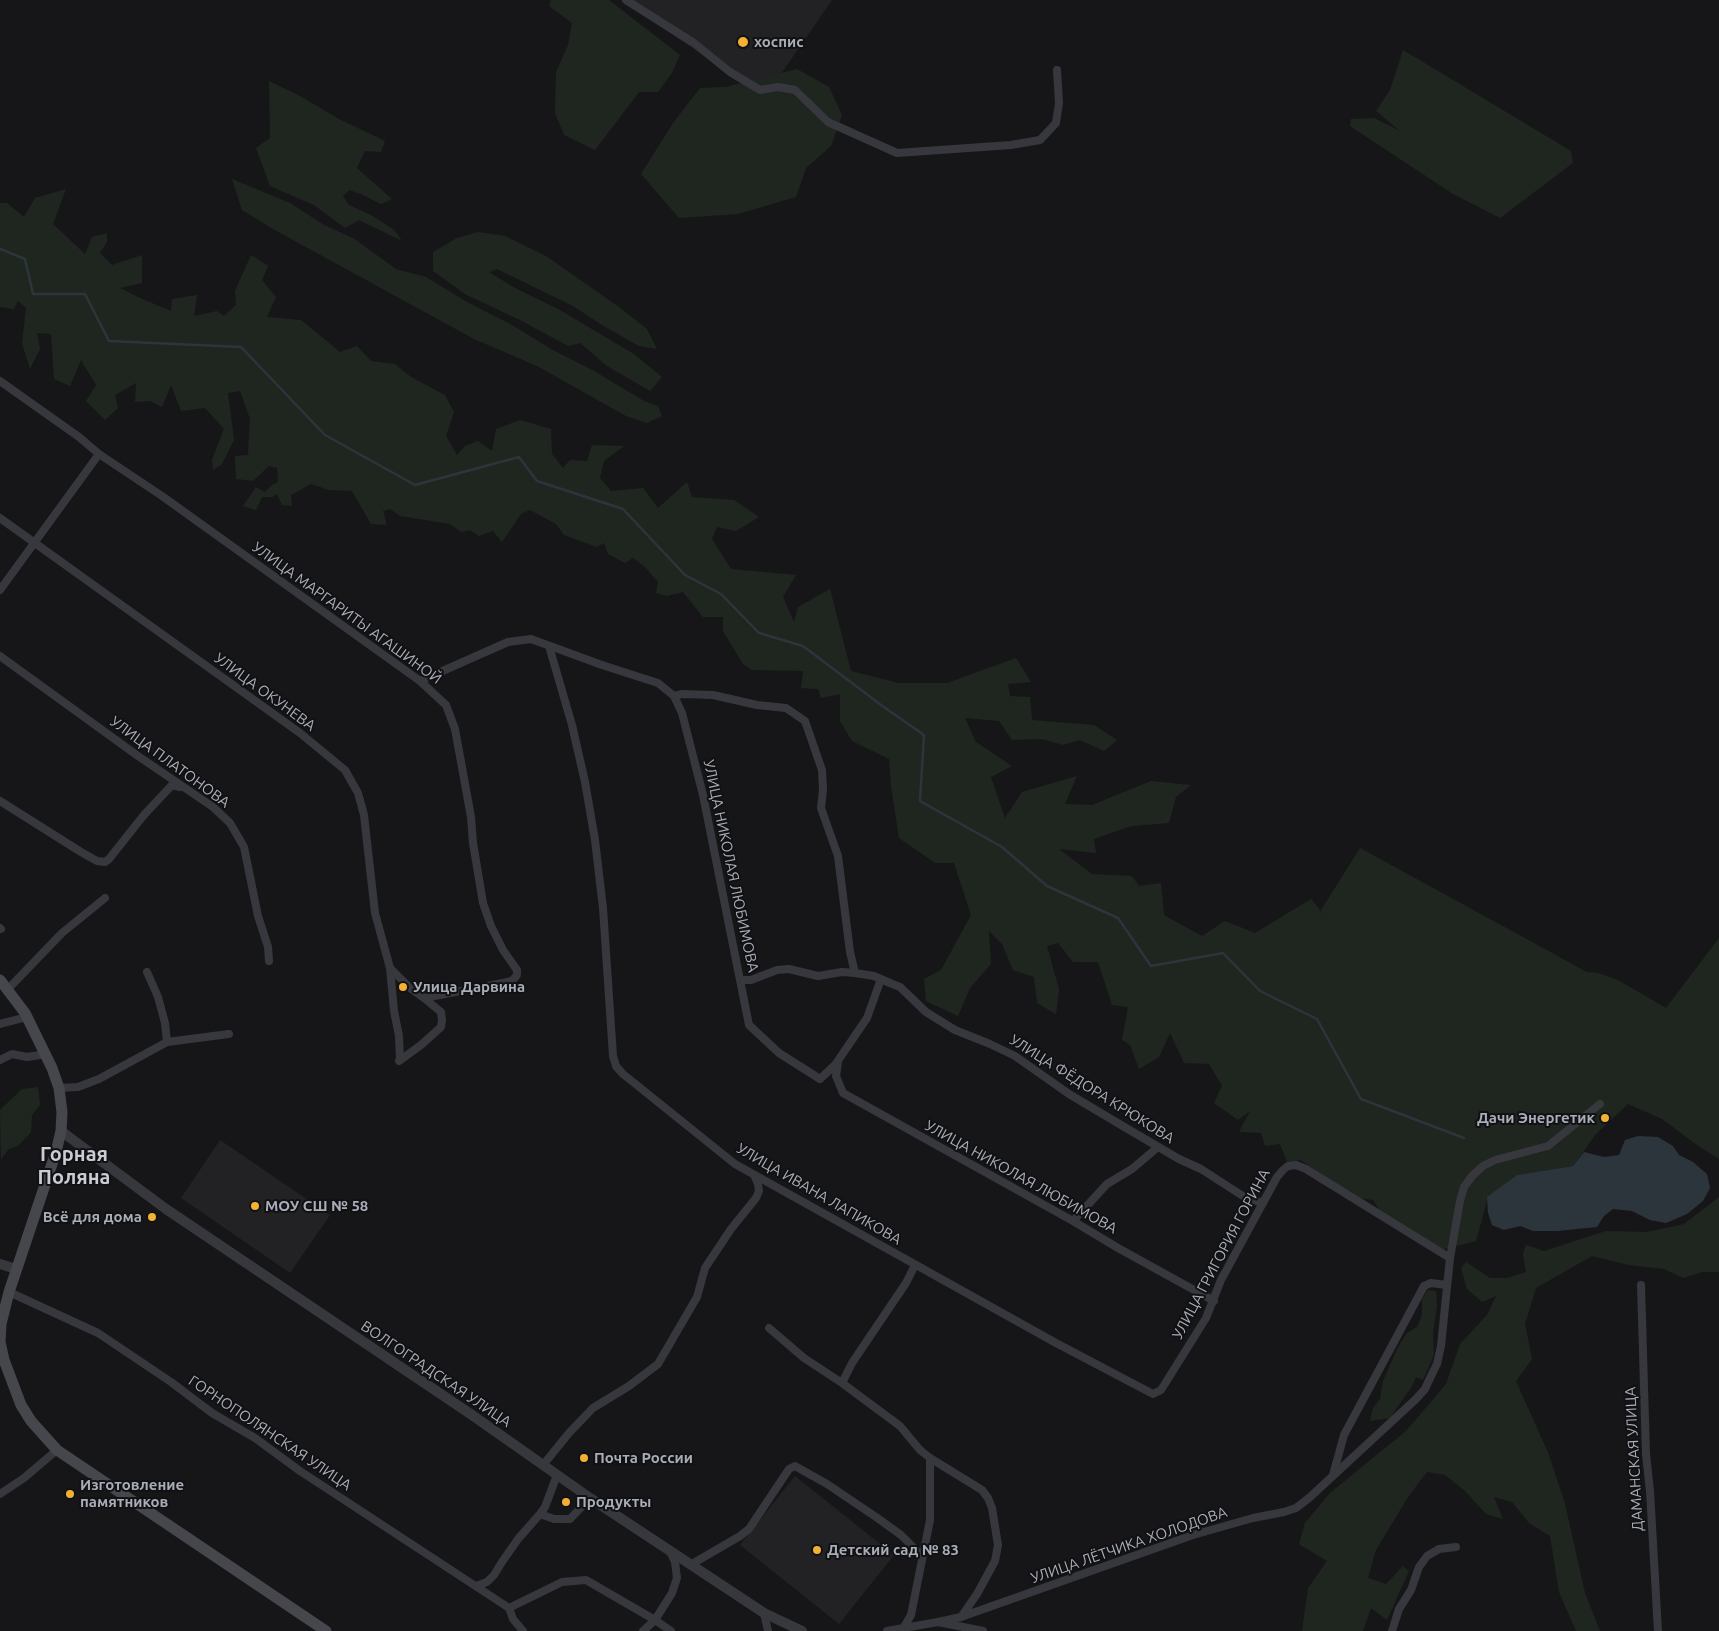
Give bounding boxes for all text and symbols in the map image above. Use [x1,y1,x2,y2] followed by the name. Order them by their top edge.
[754,33,804,51] place label: хоспис
[736,35,750,49] marker: хоспис
[249,538,445,688] street label: УЛИЦА МАРГАРИТЫ АГАШИНОЙ
[211,649,319,735] street label: УЛИЦА ОКУНЕВА
[107,712,233,812] street label: УЛИЦА ПЛАТОНОВА
[700,758,762,974] street label: УЛИЦА НИКОЛАЯ ЛЮБИМОВА
[413,978,525,996] place label: Улица Дарвина
[397,981,409,993] marker: Улица Дарвина
[1006,1031,1178,1147] street label: УЛИЦА ФЁДОРА КРЮКОВА
[1477,1109,1595,1127] place label: Дачи Энергетик
[1599,1112,1611,1124] marker: Дачи Энергетик
[922,1117,1120,1237] street label: УЛИЦА НИКОЛАЯ ЛЮБИМОВА
[733,1139,905,1249] street label: УЛИЦА ИВАНА ЛАПИКОВА
[38,1142,110,1189] district label: Горная Поляна
[1168,1166,1274,1342] street label: УЛИЦА ГРИГОРИЯ ГОРИНА
[265,1197,368,1215] place label: МОУ СШ № 58
[249,1200,261,1212] marker: МОУ СШ № 58
[43,1208,142,1226] place label: Всё для дома
[146,1211,158,1223] marker: Всё для дома
[357,1317,515,1431] street label: ВОЛГОГРАДСКАЯ УЛИЦА
[185,1372,355,1494] street label: ГОРНОПОЛЯНСКАЯ УЛИЦА
[1621,1386,1647,1532] street label: ДАМАНСКАЯ УЛИЦА
[594,1449,693,1467] place label: Почта России
[578,1452,590,1464] marker: Почта России
[80,1476,184,1511] place label: Изготовление памятников
[64,1488,76,1500] marker: Изготовление памятников
[576,1493,651,1511] place label: Продукты
[560,1496,572,1508] marker: Продукты
[1028,1503,1230,1587] street label: УЛИЦА ЛЁТЧИКА ХОЛОДОВА
[827,1541,959,1559] place label: Детский сад № 83
[811,1544,823,1556] marker: Детский сад № 83

